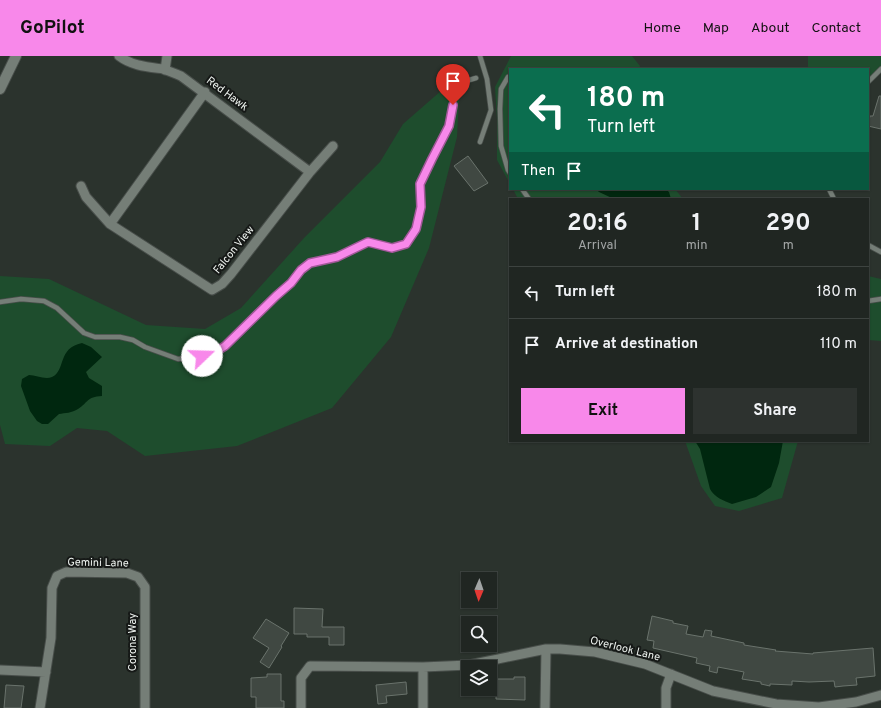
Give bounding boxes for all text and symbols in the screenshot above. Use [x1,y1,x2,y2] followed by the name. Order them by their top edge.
[20,16,85,40] text: GoPilot
[644,20,681,37] text: Home
[703,20,729,37] text: Map
[751,20,790,37] text: About
[812,20,861,37] text: Contact
[436,64,470,105] pin
[442,70,464,92] icon: arrive
[203,74,251,114] street label: Red Hawk
[587,81,665,117] text: 180 m
[521,84,573,136] icon: left
[587,116,655,139] text: Turn left
[563,160,585,182] icon: arrive
[521,162,555,181] text: Then
[567,209,628,239] text: 20:16
[692,209,701,239] text: 1
[766,209,811,239] text: 290
[210,223,258,277] street label: Falcon View
[578,238,617,254] text: Arrival
[686,238,707,254] text: min
[783,238,794,254] text: m
[521,282,543,304] icon: left
[555,283,615,302] text: Turn left
[817,283,857,302] text: 180 m
[521,334,543,356] icon: arrive
[181,335,223,377] position arrow
[555,335,698,354] text: Arrive at destination
[820,335,857,354] text: 110 m
[521,388,685,434] button: Exit
[693,388,857,434] button: Share
[67,555,129,571] street label: Gemini Lane
[461,572,497,608] north arrow
[461,572,497,696] map controls
[126,613,140,671] street label: Corona Way
[461,616,497,652] button: search
[588,634,662,665] street label: Overlook Lane
[461,660,497,696] button: layers

